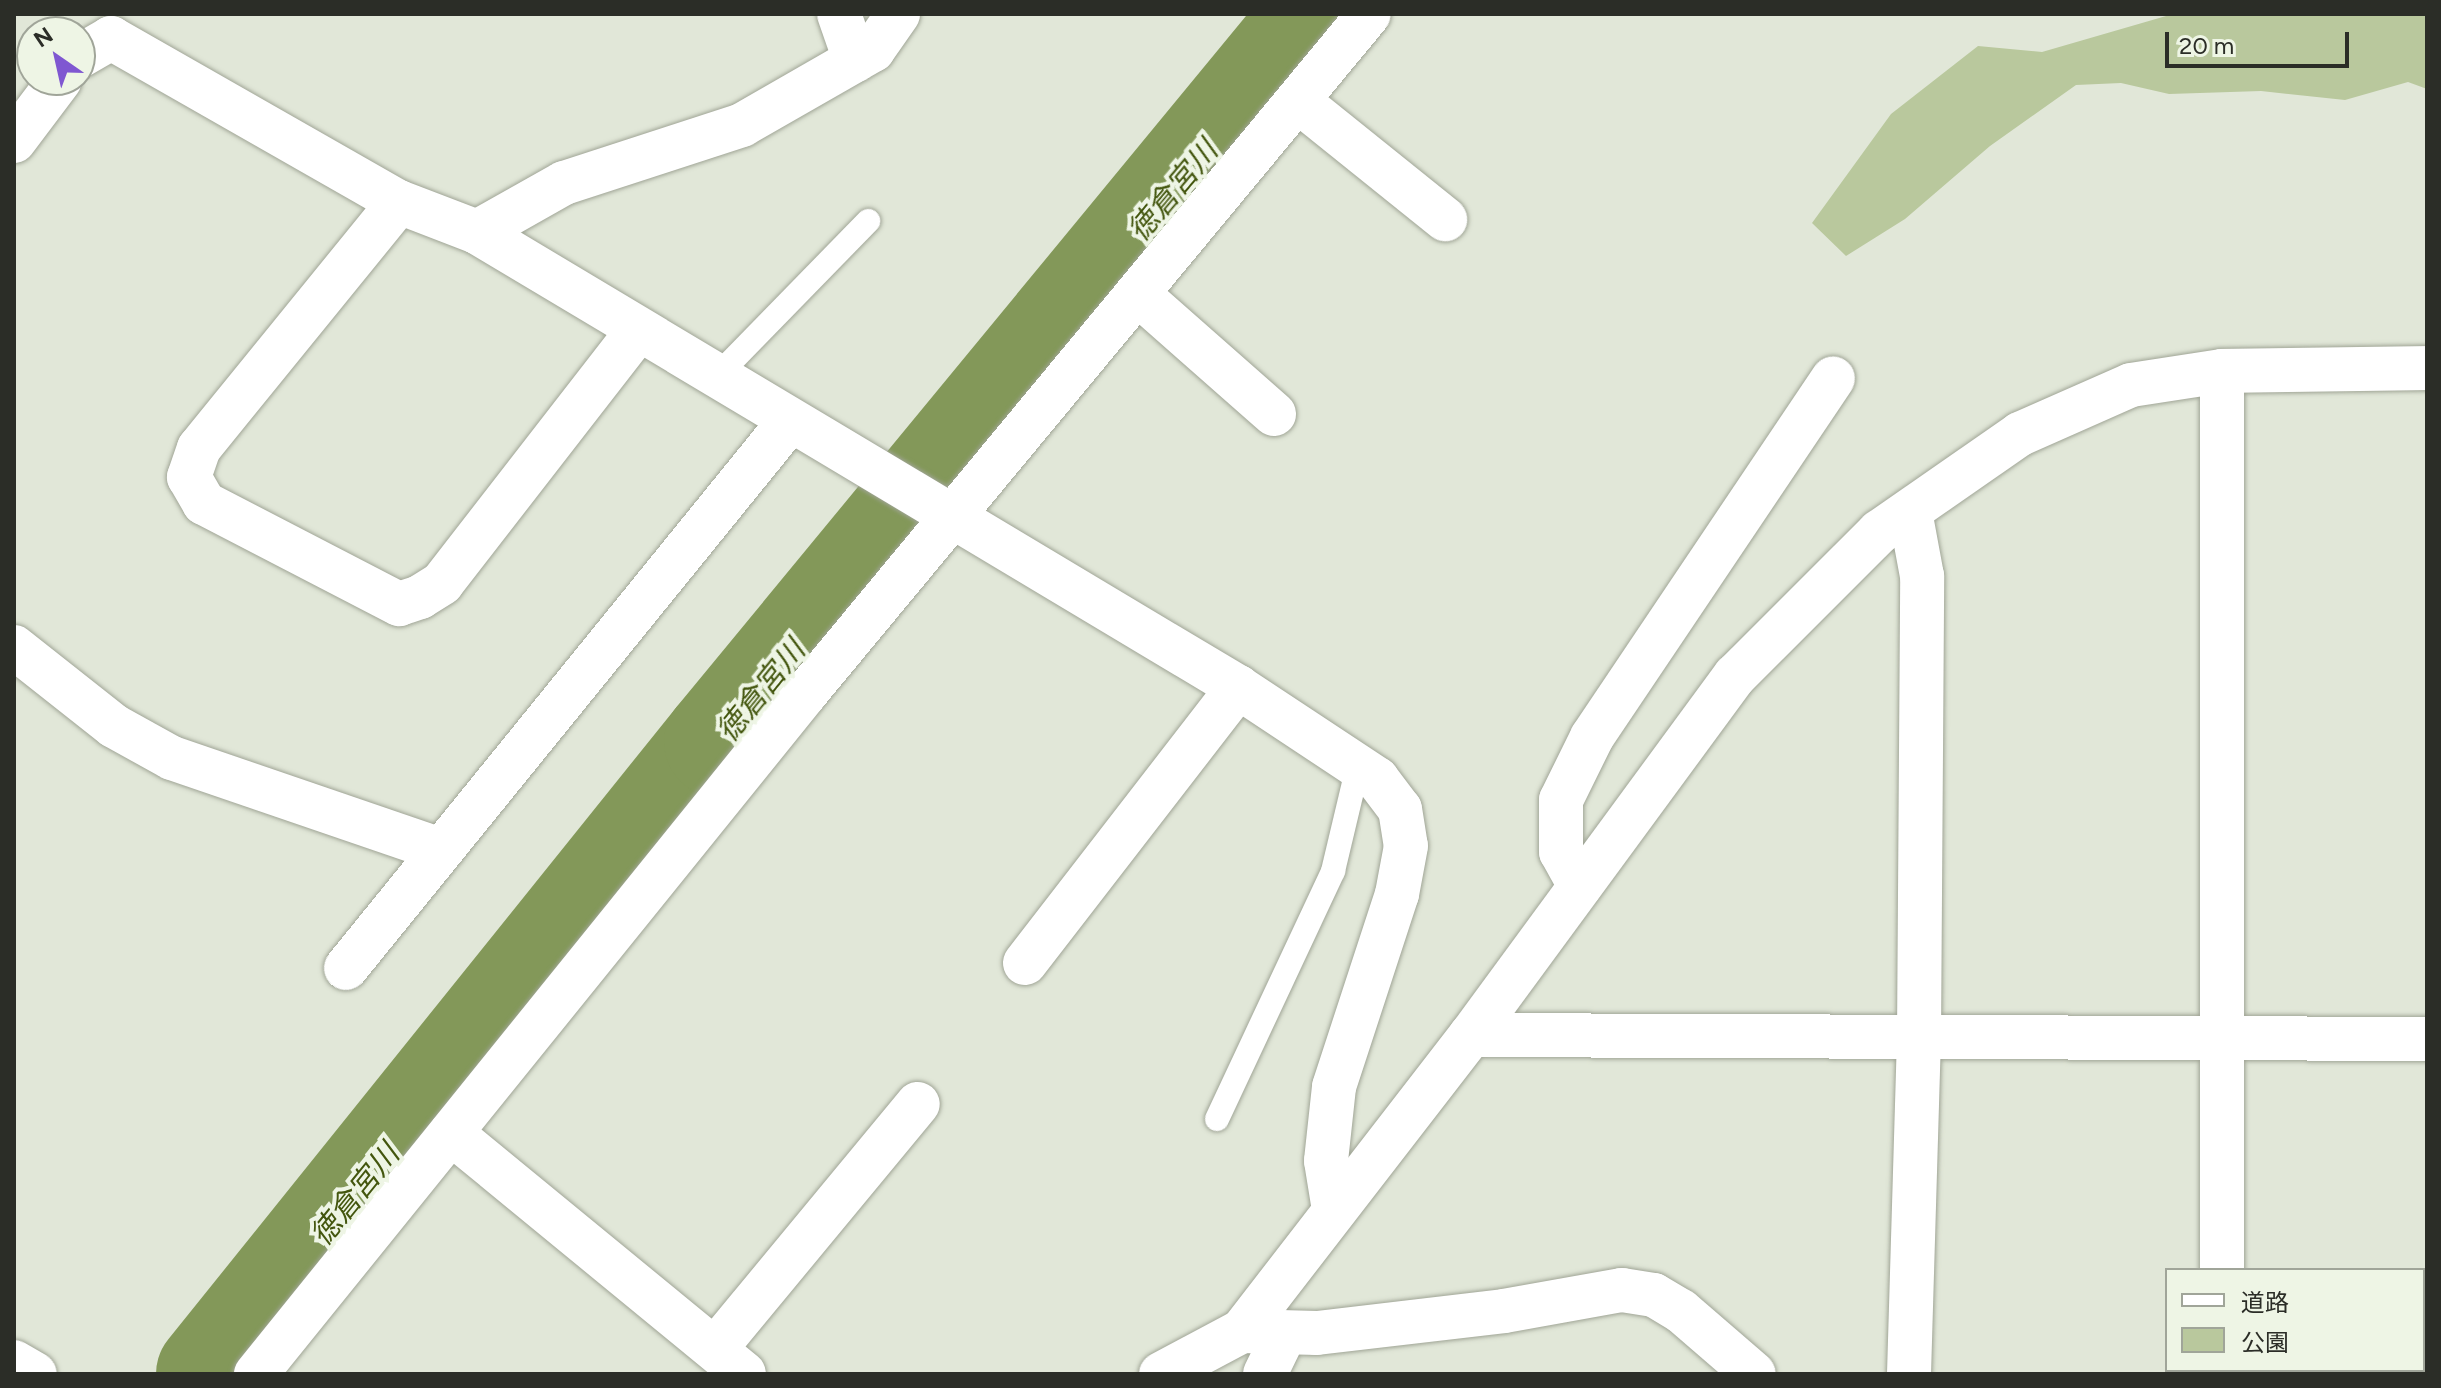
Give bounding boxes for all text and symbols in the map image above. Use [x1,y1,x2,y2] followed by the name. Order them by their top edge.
[16,16,96,96] north arrow
[2169,16,2353,66] scale bar
[29,21,58,53] text: N
[2179,31,2234,60] text: 20 m
[1121,133,1225,249] water label: 徳倉宮川
[709,633,813,749] water label: 徳倉宮川
[303,1137,407,1253] water label: 徳倉宮川
[2165,1268,2425,1372] legend
[2241,1288,2289,1317] text: 道路
[2241,1328,2289,1357] text: 公園

